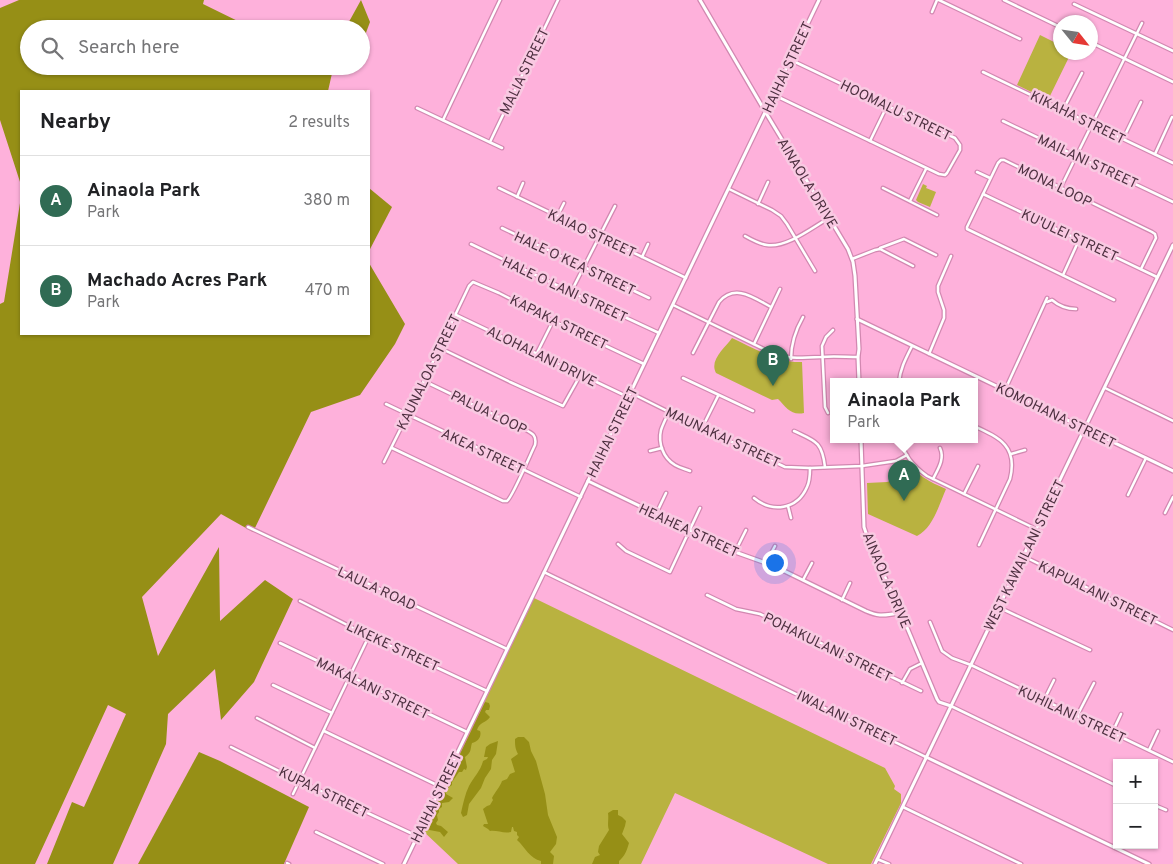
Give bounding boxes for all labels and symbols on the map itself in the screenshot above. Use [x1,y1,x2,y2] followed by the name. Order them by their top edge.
[1053,15,1098,60] north arrow
[760,19,817,116] street label: HAIHAI STREET
[497,26,554,118] street label: MALIA STREET
[837,77,954,146] street label: HOOMALU STREET
[1027,88,1128,149] street label: KIKAHA STREET
[1034,132,1140,193] street label: MAILANI STREET
[773,135,840,232] street label: AINAOLA DRIVE
[1015,161,1094,212] street label: MONA LOOP
[1018,206,1121,266] street label: KU'ULEI STREET
[545,207,638,262] street label: KAIAO STREET
[511,229,638,300] street label: HALE O KEA STREET
[499,254,630,327] street label: HALE O LANI STREET
[507,292,610,354] street label: KAPAKA STREET
[394,312,465,433] street label: KAUNALOA STREET
[484,323,599,391] street label: ALOHALANI DRIVE
[757,345,789,386] pin: B
[993,380,1118,453] street label: KOMOHANA STREET
[584,384,643,481] street label: HAIHAI STREET
[447,388,529,439] street label: PALUA LOOP
[662,404,782,472] street label: MAUNAKAI STREET
[438,426,527,479] street label: AKEA STREET
[888,460,920,501] pin: A
[981,477,1069,634] street label: WEST KAWAILANI STREET
[636,501,741,562] street label: HEAHEA STREET
[858,530,913,631] street label: AINAOLA DRIVE
[762,550,788,576] your location
[1035,558,1160,631] street label: KAPUALANI STREET
[334,564,418,615] street label: LAULA ROAD
[760,610,894,687] street label: POHAKULANI STREET
[343,618,442,676] street label: LIKEKE STREET
[313,655,432,724] street label: MAKALANI STREET
[1015,683,1128,748] street label: KUHILANI STREET
[794,688,899,751] street label: IWALANI STREET
[408,749,467,846] street label: HAIHAI STREET
[276,764,371,822] street label: KUPAA STREET

